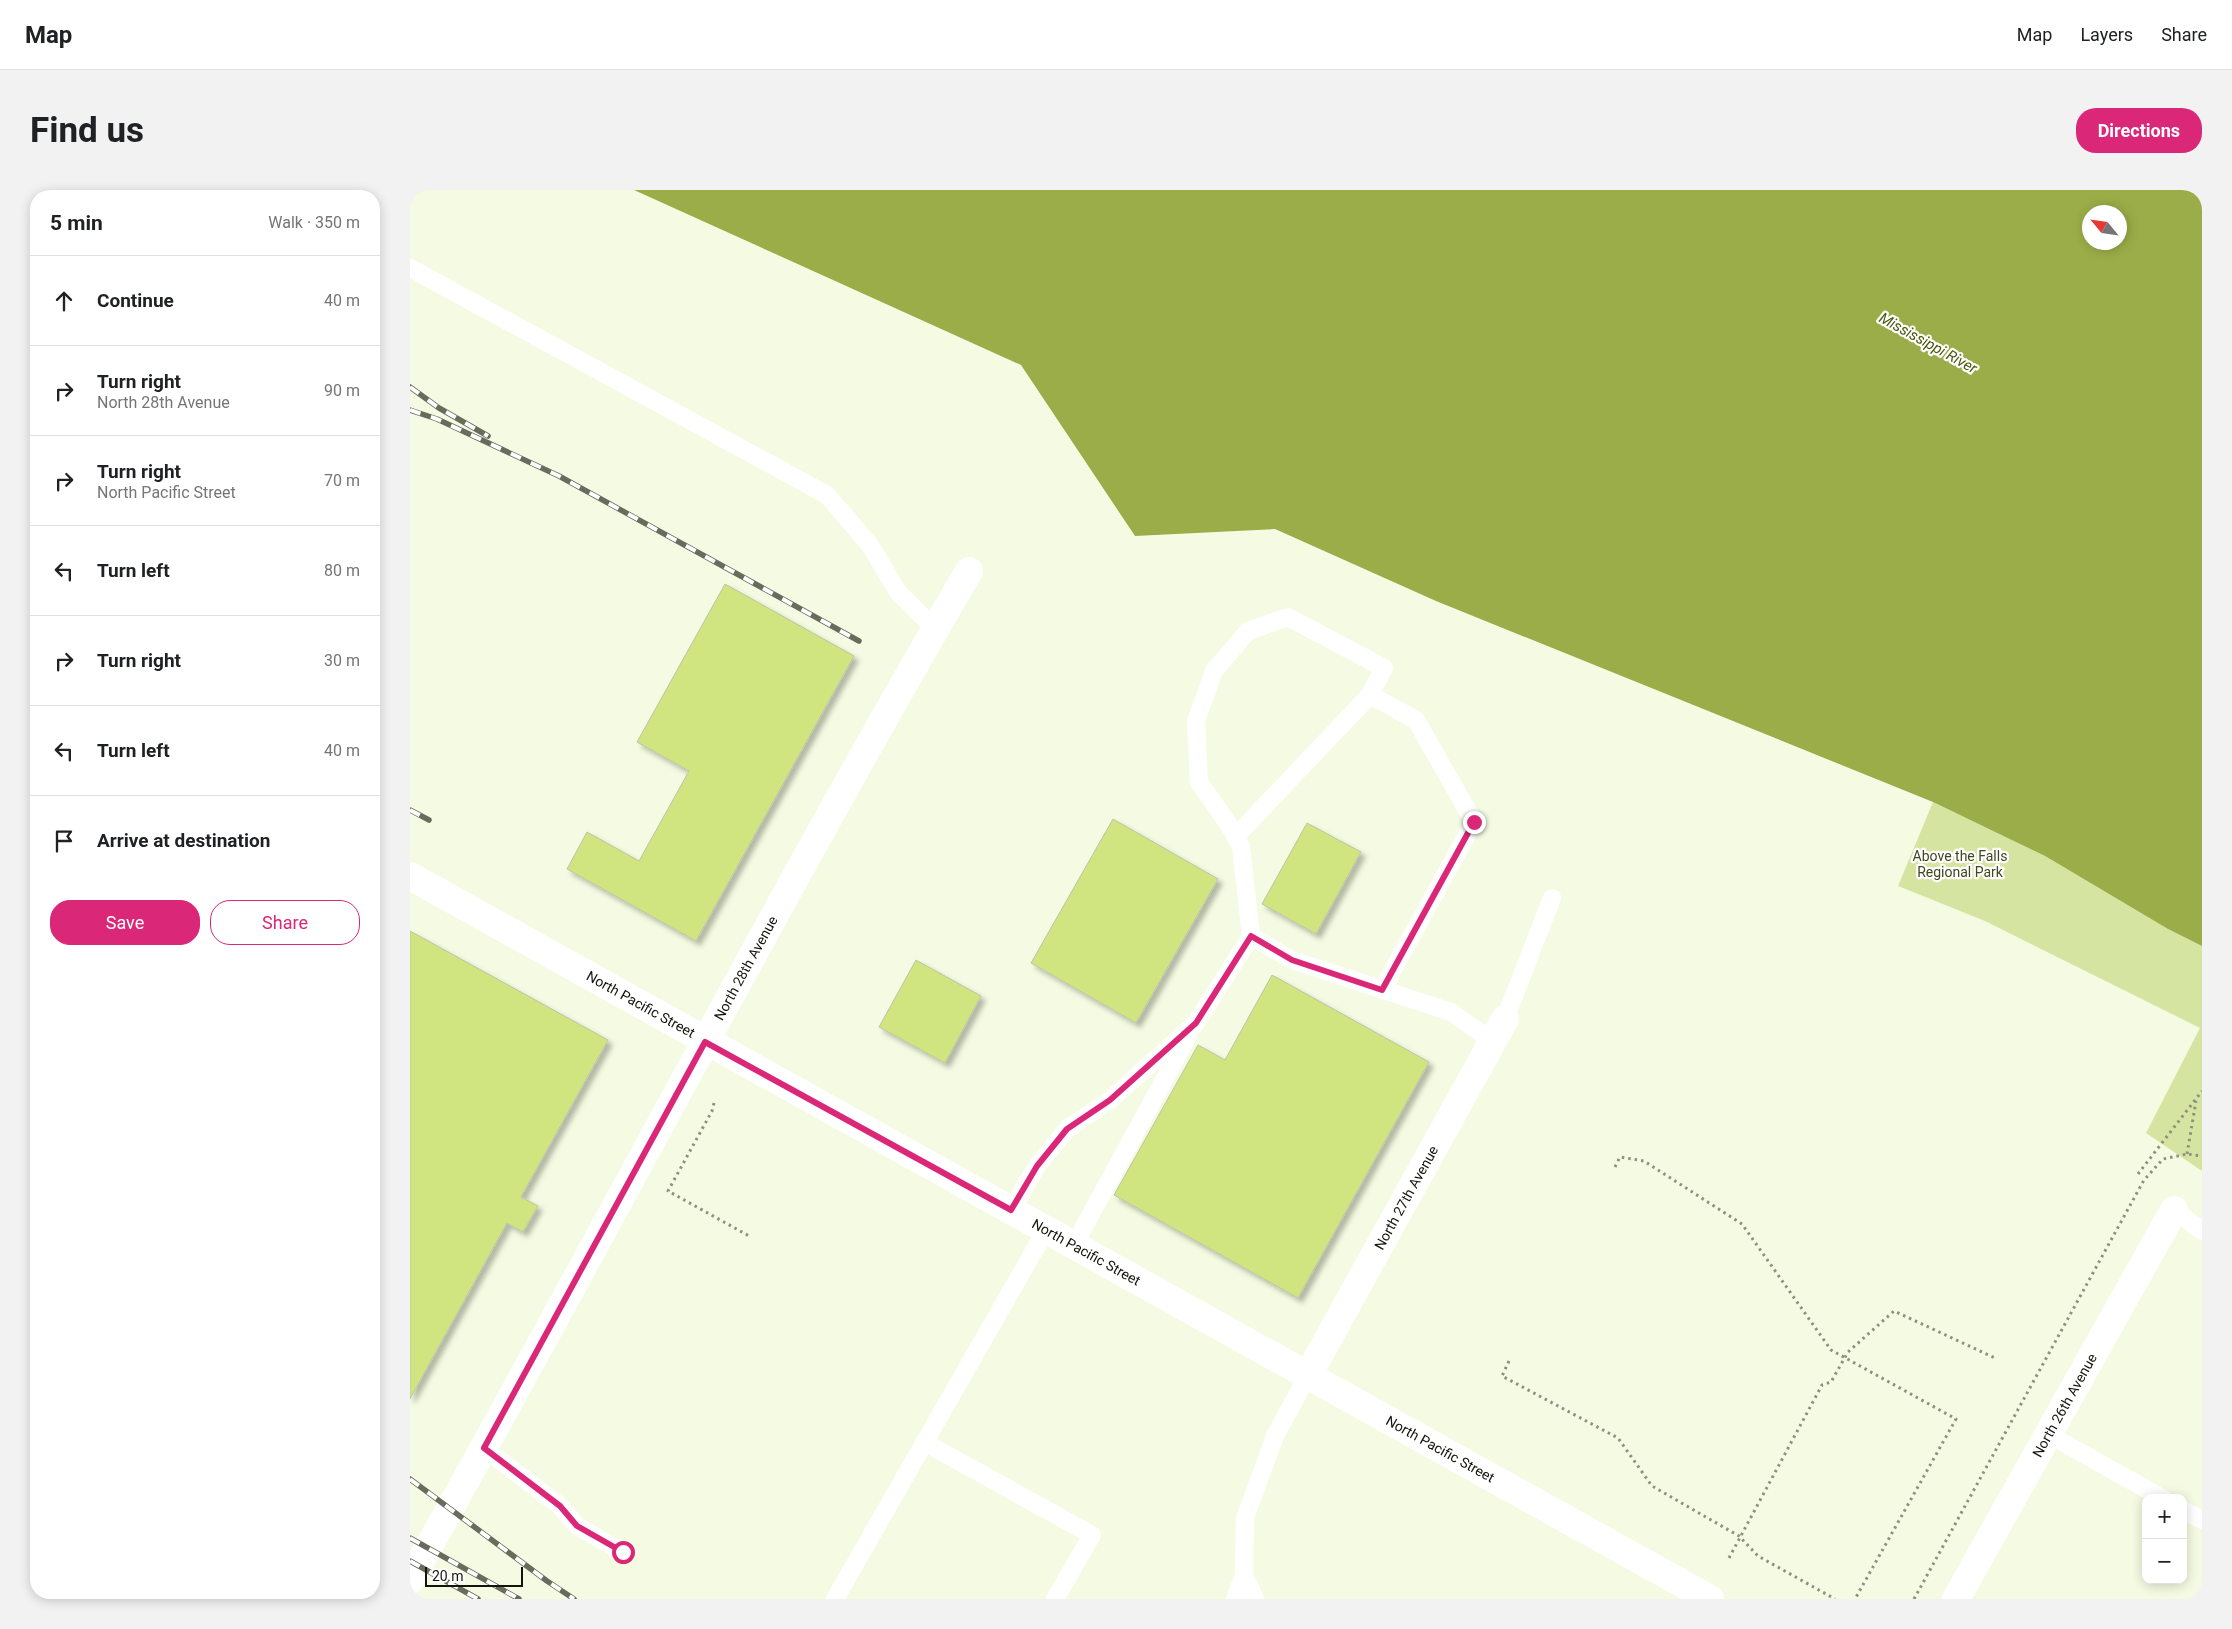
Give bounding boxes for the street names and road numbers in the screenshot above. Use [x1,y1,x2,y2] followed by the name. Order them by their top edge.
[711,913,781,1023] street label: North 28th Avenue
[584,968,698,1041] street label: North Pacific Street
[1371,1143,1441,1252] street label: North 27th Avenue
[1029,1216,1144,1289] street label: North Pacific Street
[2029,1351,2100,1460] street label: North 26th Avenue
[1383,1413,1498,1486] street label: North Pacific Street

